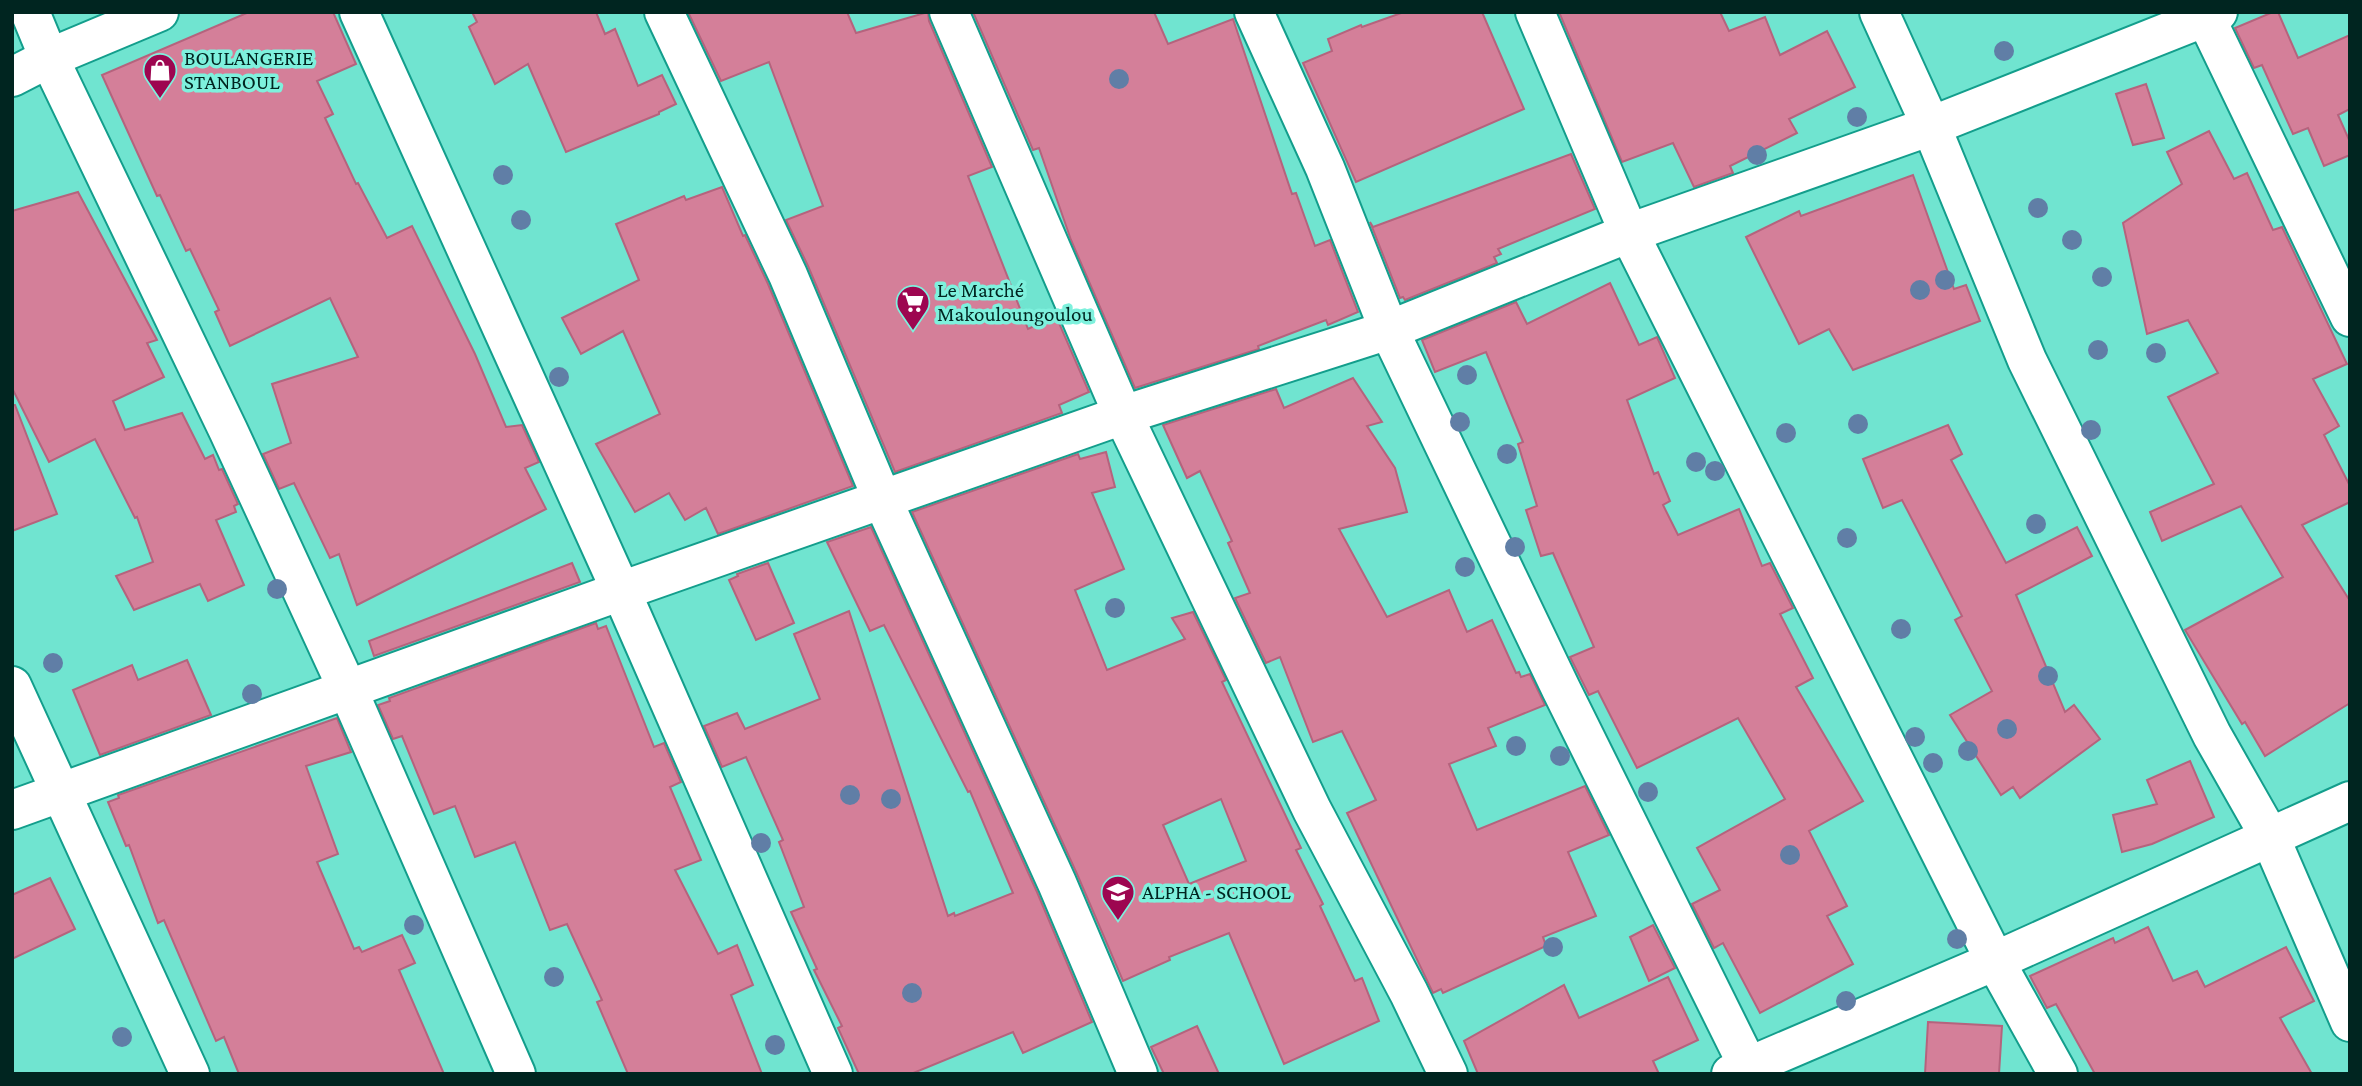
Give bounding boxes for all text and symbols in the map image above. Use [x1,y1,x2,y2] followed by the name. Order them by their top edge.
[184,46,314,94] place label: BOULANGERIE STANBOUL
[141,51,179,100] shop icon: BOULANGERIE STANBOUL
[937,278,1093,326] place label: Le Marché Makouloungoulou
[894,283,932,332] supermarket icon: Le Marché Makouloungoulou
[1099,873,1137,922] school or university icon: ALPHA - SCHOOL
[1142,880,1291,904] place label: ALPHA - SCHOOL

